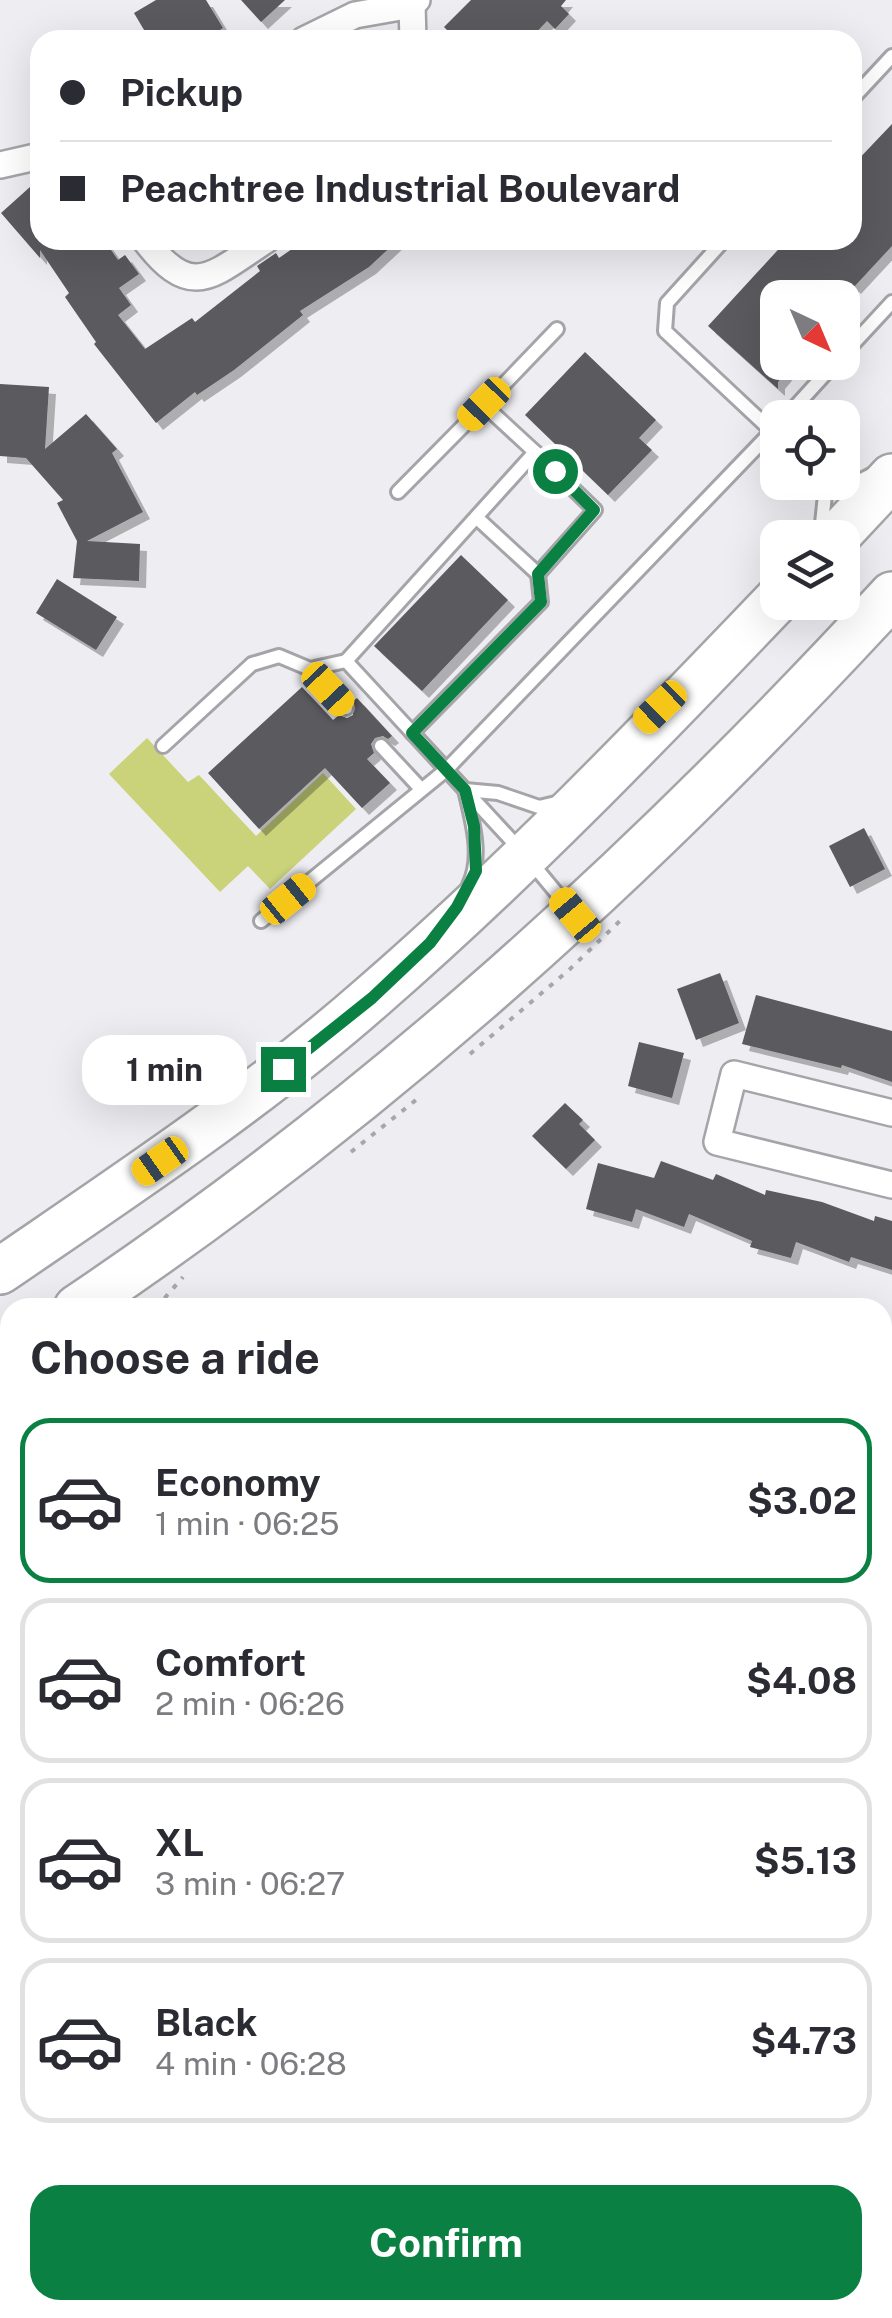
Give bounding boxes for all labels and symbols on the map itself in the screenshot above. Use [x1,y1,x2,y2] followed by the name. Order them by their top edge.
[760,280,860,380] north arrow
[452,372,516,436] car
[533,449,578,494] route start
[297,657,359,721] car
[628,675,692,739] car
[255,868,321,930] car
[544,882,606,948] car
[83,1034,248,1104] callout: 1 min
[261,1047,306,1092] route end
[127,1132,193,1190] car

